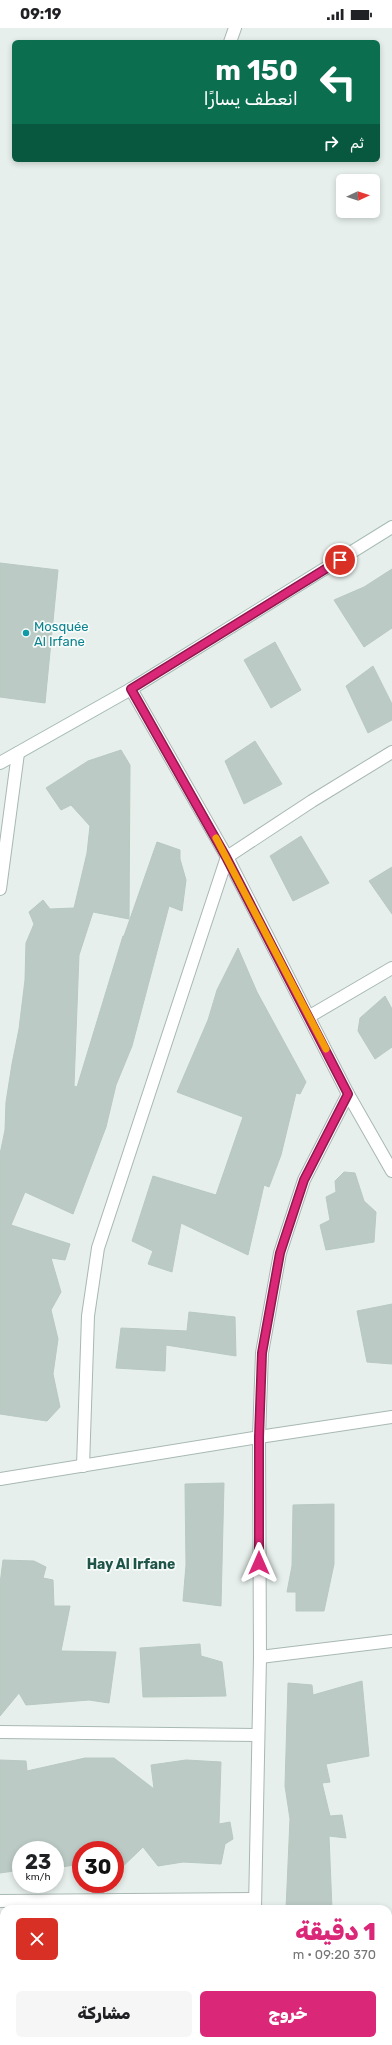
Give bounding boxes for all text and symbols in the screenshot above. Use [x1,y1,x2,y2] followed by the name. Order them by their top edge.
[20,5,61,23] text: 09:19
[215,54,298,87] text: 150 m
[312,56,364,108] icon: left
[204,88,298,110] text: انعطف يسارًا
[320,132,342,154] icon: right
[350,134,364,152] text: ثم
[336,174,380,218] north arrow
[336,174,380,218] map controls
[323,543,357,577] pin
[329,549,351,571] icon: arrive
[34,619,89,649] place label: Mosquée Al Irfane
[21,628,31,638] marker: Mosquée Al Irfane
[238,1542,280,1584] position arrow
[87,1556,175,1573] district label: Hay Al Irfane
[72,1841,124,1893] speed limit sign: 30
[25,1850,51,1874] text: 23
[26,1871,50,1883] text: km/h
[16,1918,58,1960] button: close
[295,1918,376,1946] text: 1 دقيقة
[293,1947,376,1962] text: 370 m · 09:20
[16,1991,192,2037] button: مشاركة
[200,1991,376,2037] button: خروج

